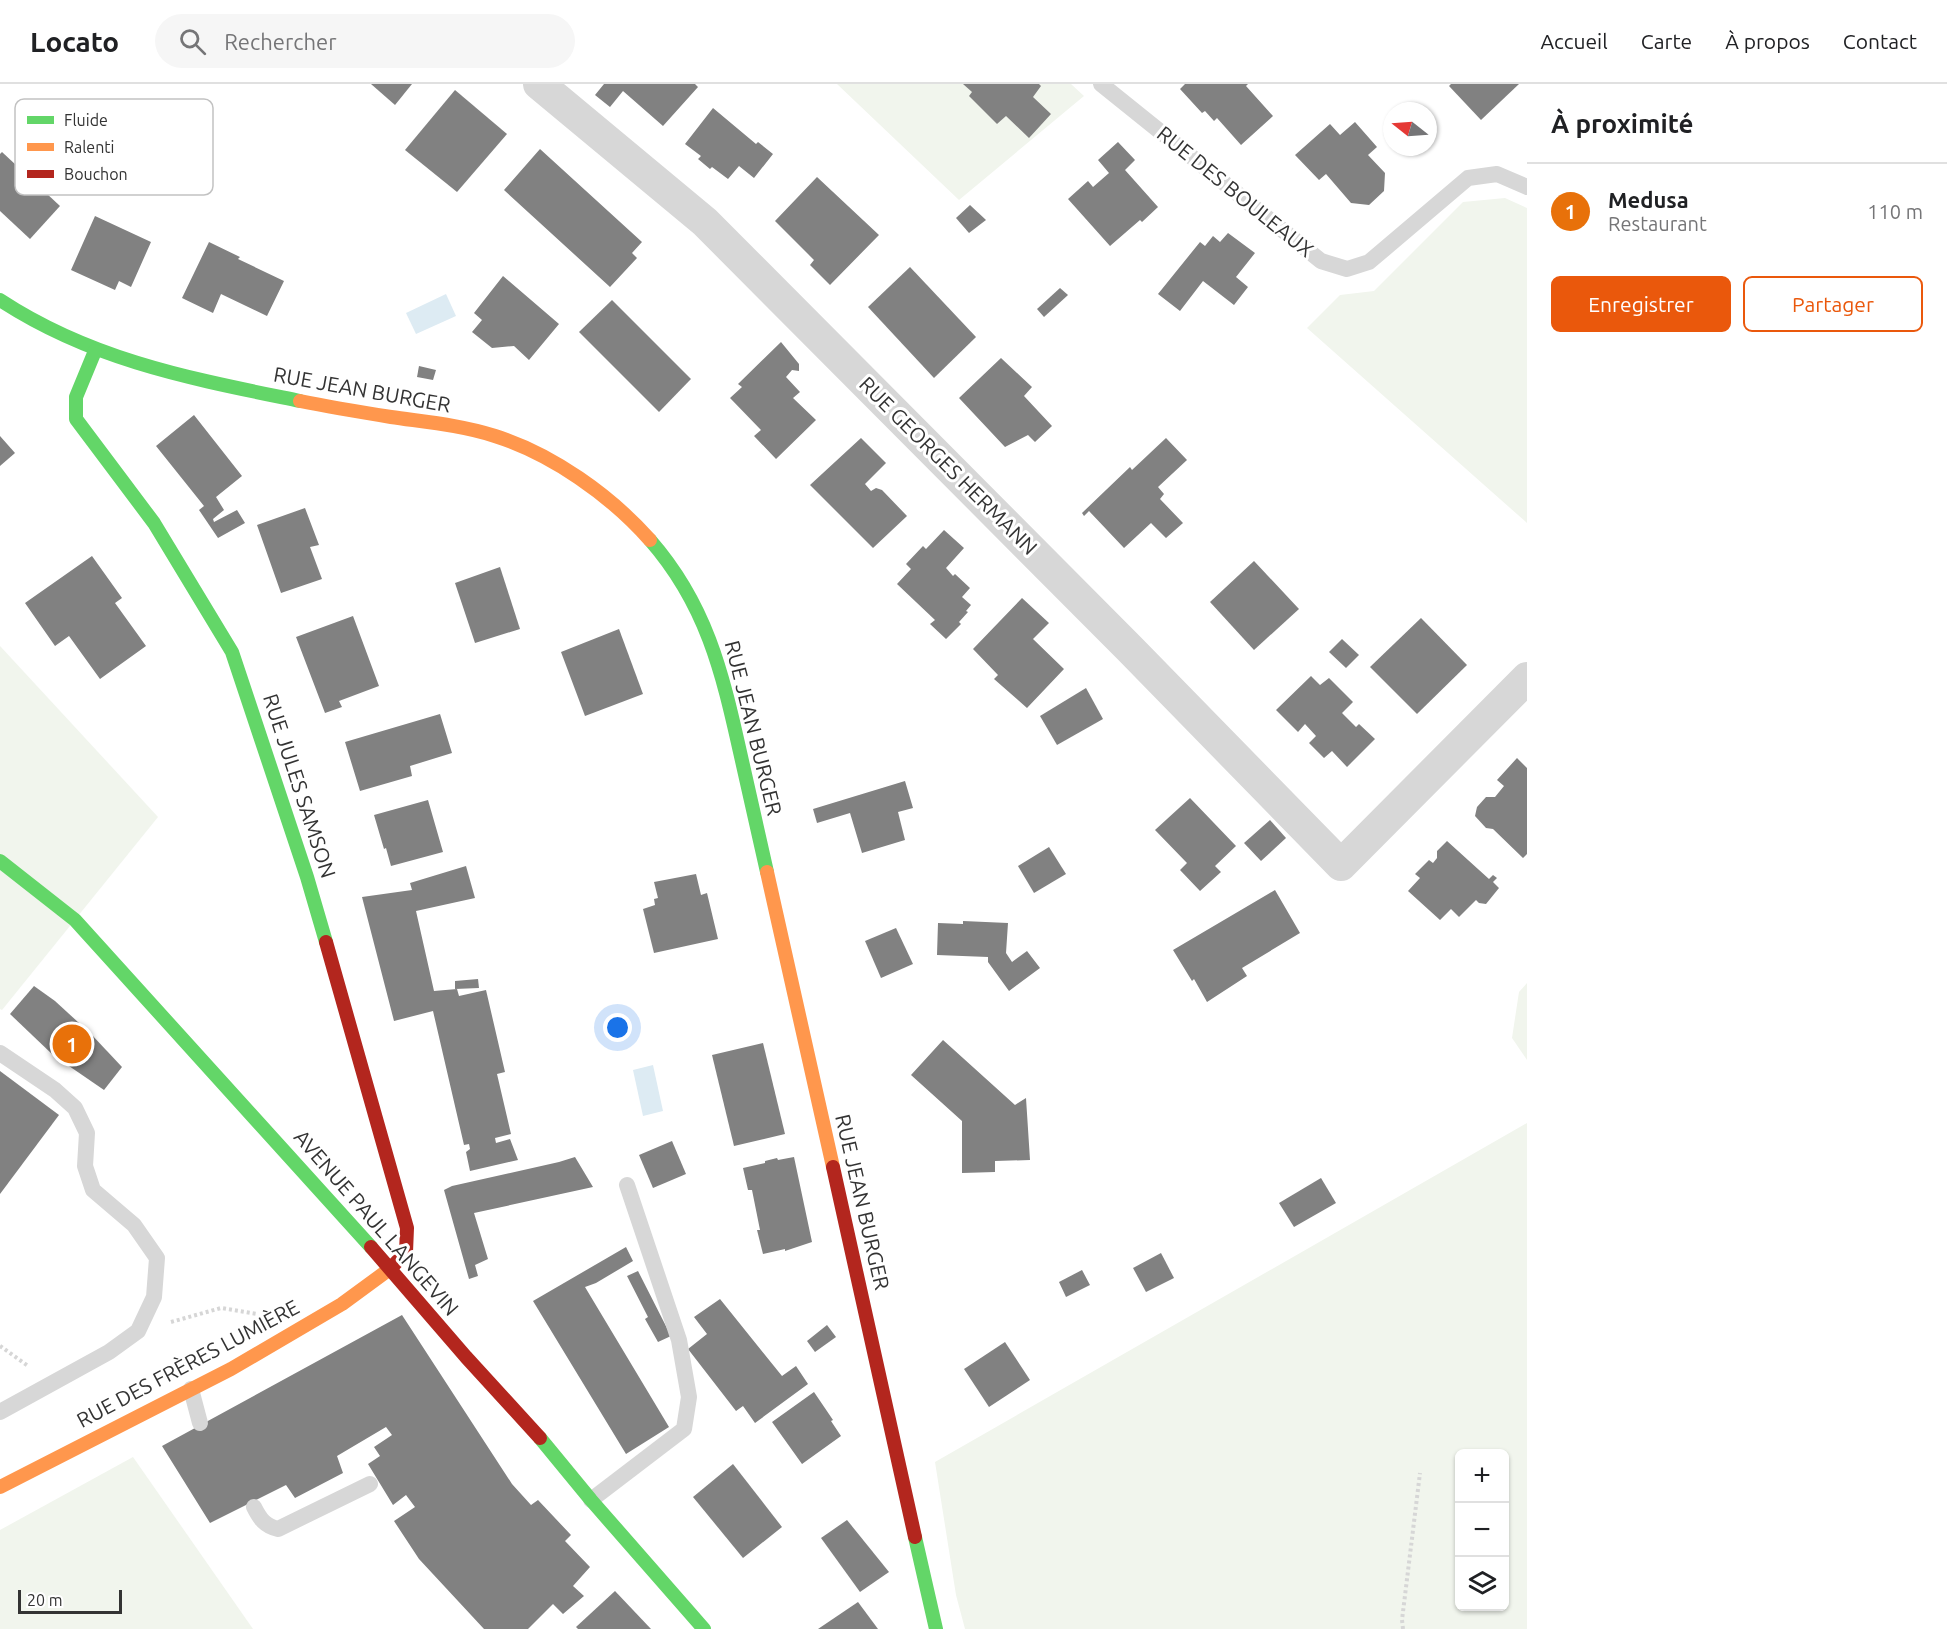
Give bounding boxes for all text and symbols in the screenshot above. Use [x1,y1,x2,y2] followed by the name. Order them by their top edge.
[155,14,575,68] search box
[176,25,209,58] icon: search
[30,26,119,57] text: Locato
[224,29,337,54] text: Rechercher
[1540,29,1608,53] text: Accueil
[1641,29,1692,53] text: Carte
[1725,29,1810,53] text: À propos
[1843,29,1917,53] text: Contact
[15,99,213,195] legend
[1383,102,1437,156] north arrow
[1551,109,1693,138] text: À proximité
[64,111,108,129] text: Fluide
[1153,121,1319,262] street label: RUE DES BOULEAUX
[64,138,115,156] text: Ralenti
[64,165,128,183] text: Bouchon
[1608,187,1689,212] text: Medusa
[1565,200,1576,223] text: 1
[1867,200,1923,223] text: 110 m
[1608,212,1707,235] text: Restaurant
[1551,276,1731,332] button: Enregistrer
[1743,276,1923,332] button: Partager
[272,362,453,416] street label: RUE JEAN BURGER
[855,371,1043,559] street label: RUE GEORGES HERMANN
[721,638,787,818] street label: RUE JEAN BURGER
[259,691,341,881] street label: RUE JULES SAMSON
[603,1013,632,1042] your location
[52,1022,92,1066] pin: 1
[831,1112,895,1292] street label: RUE JEAN BURGER
[290,1125,464,1320] street label: AVENUE PAUL LANGEVIN
[72,1294,303,1432] street label: RUE DES FRÈRES LUMIÈRE
[1455,1449,1509,1611] map controls
[1455,1449,1509,1503] button: +
[1455,1503,1509,1557] button: −
[1455,1557,1509,1611] button: layers
[18,1587,122,1614] scale bar
[27,1591,63,1609] text: 20 m

